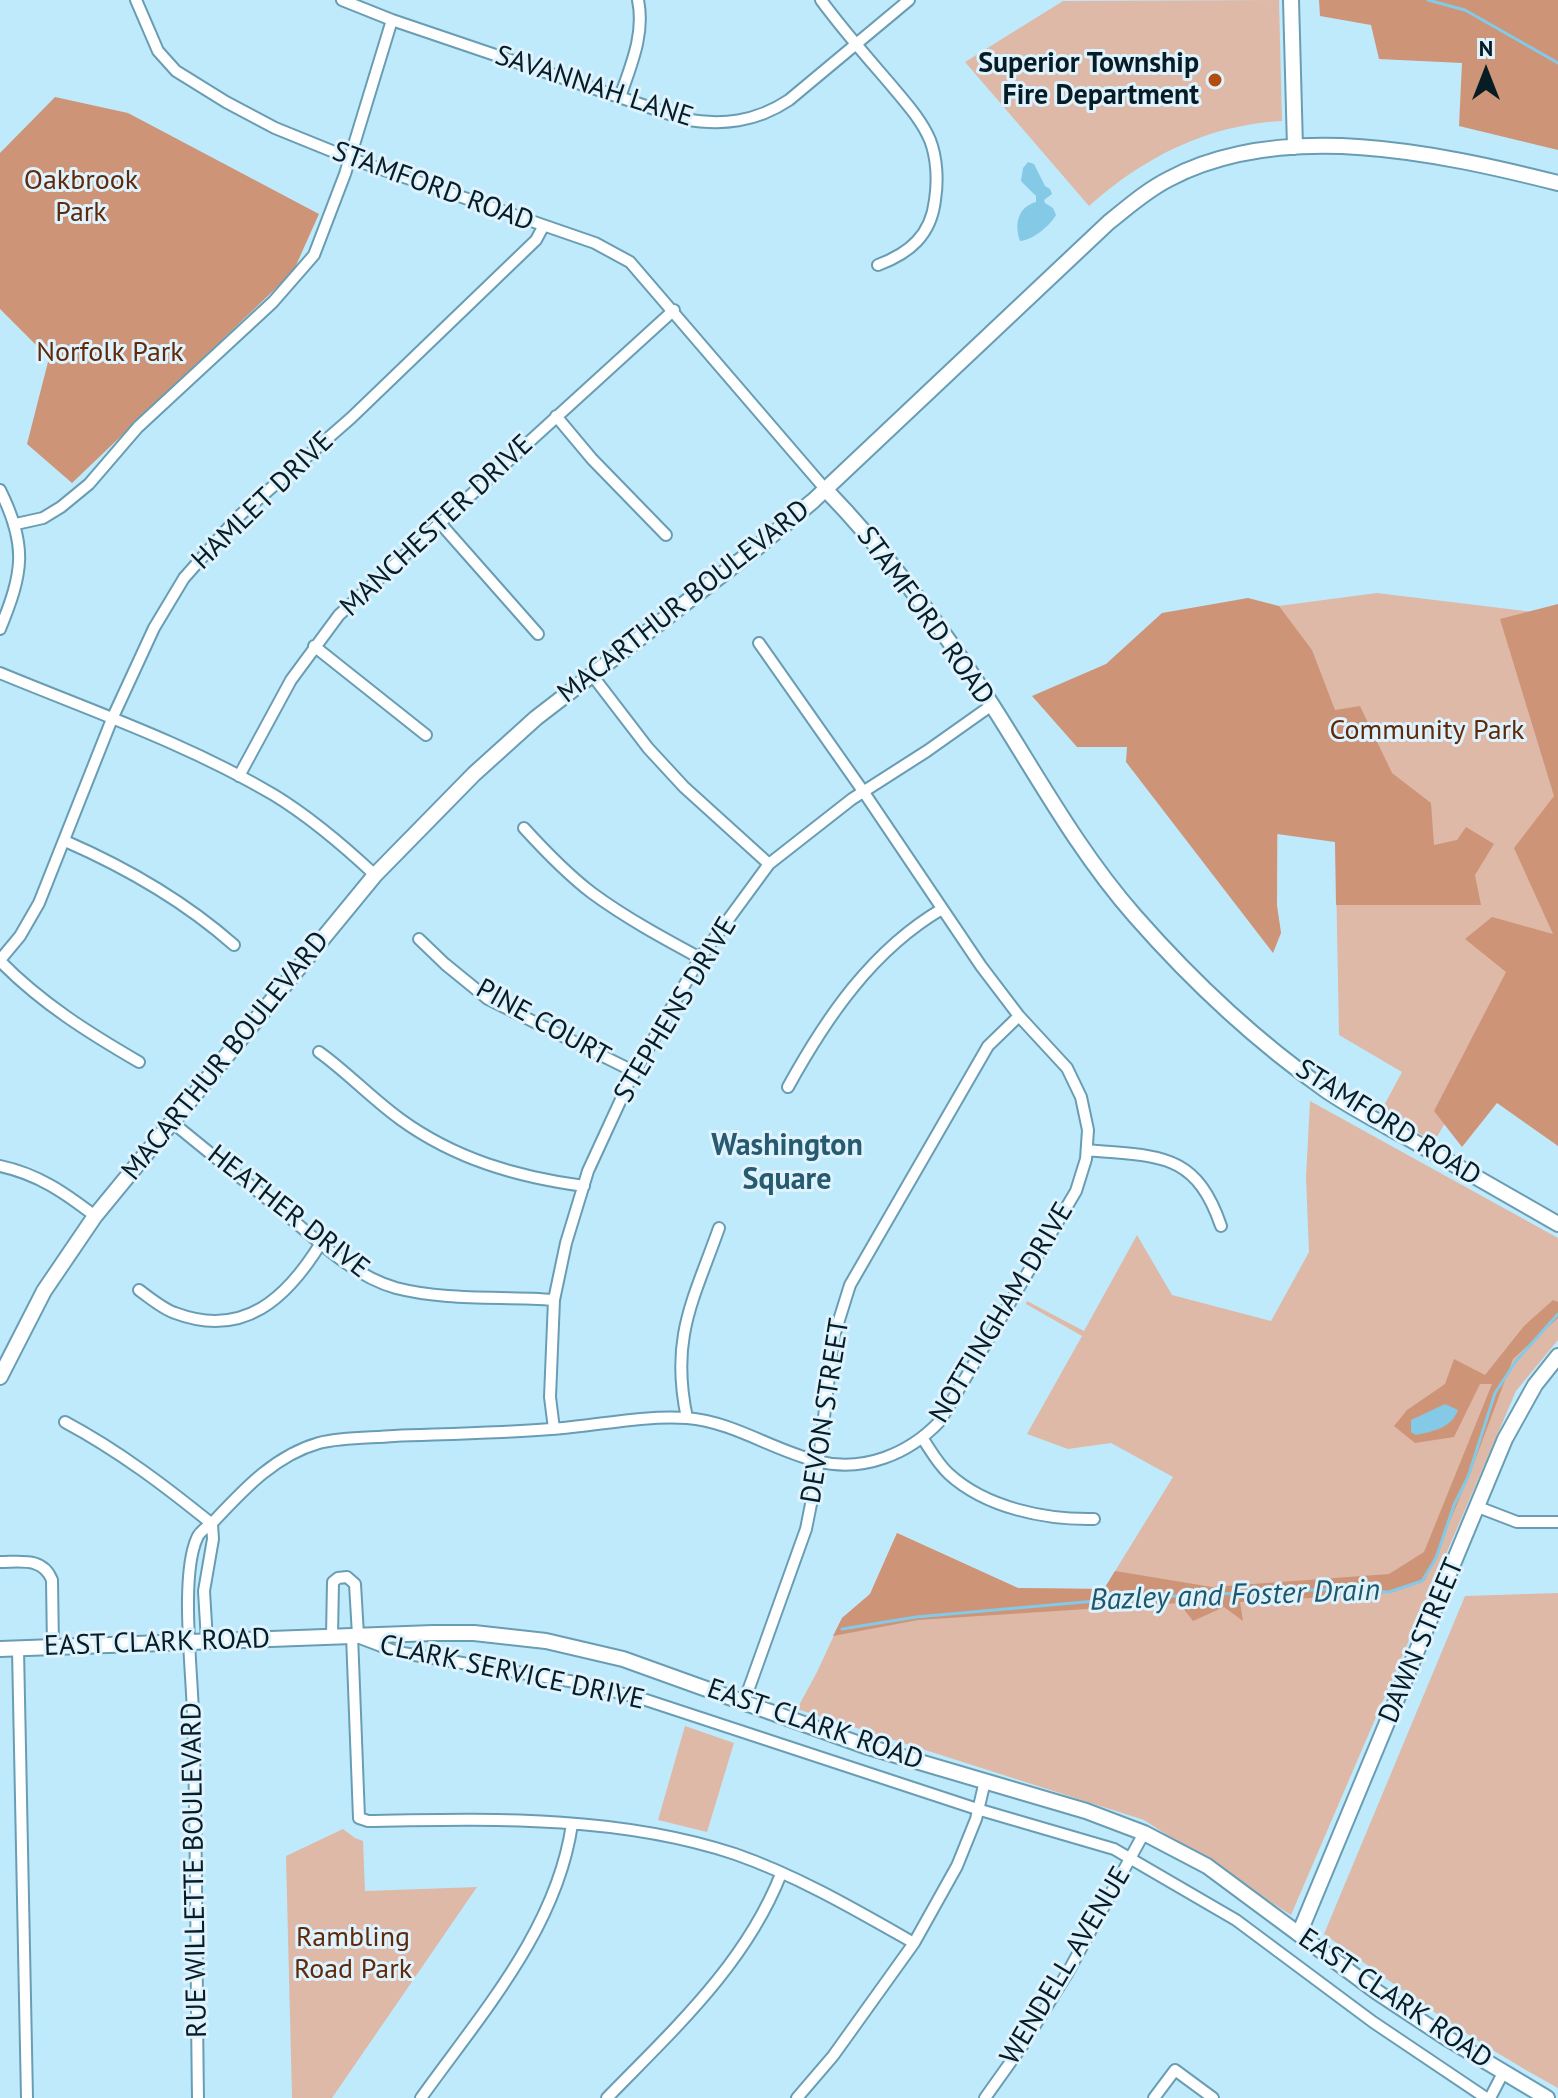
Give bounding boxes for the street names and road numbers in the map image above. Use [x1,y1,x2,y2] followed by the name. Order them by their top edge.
[491,39,697,135] street label: SAVANNAH LANE
[328,135,538,239] street label: STAMFORD ROAD
[185,425,341,577] street label: HAMLET DRIVE
[334,428,540,624] street label: MANCHESTER DRIVE
[551,493,817,711] street label: MACARTHUR BOULEVARD
[849,520,1001,712] street label: STAMFORD ROAD
[607,911,745,1109] street label: STEPHENS DRIVE
[115,925,337,1187] street label: MACARTHUR BOULEVARD
[470,972,616,1074] street label: PINE COURT
[1289,1053,1487,1193] street label: STAMFORD ROAD
[200,1138,376,1286] street label: HEATHER DRIVE
[923,1197,1081,1429] street label: NOTTINGHAM DRIVE
[795,1316,857,1506] street label: DEVON STREET
[1372,1554,1472,1728] street label: DAWN STREET
[43,1622,271,1664] street label: EAST CLARK ROAD
[376,1629,648,1717] street label: CLARK SERVICE DRIVE
[703,1672,927,1778] street label: EAST CLARK ROAD
[175,1702,215,2038] street label: RUE WILLETTE BOULEVARD
[994,1861,1138,2071] street label: WENDELL AVENUE
[1292,1922,1498,2076] street label: EAST CLARK ROAD

